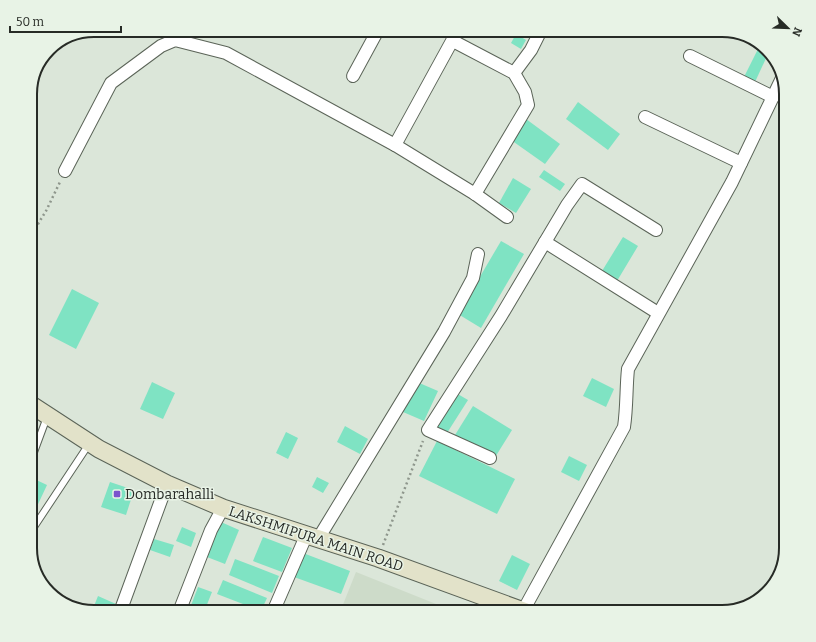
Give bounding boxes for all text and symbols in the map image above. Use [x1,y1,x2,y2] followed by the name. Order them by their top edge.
[10,8,121,34] scale bar
[768,8,808,48] north arrow
[16,15,45,29] text: 50 m
[789,25,804,39] text: N
[125,486,214,503] place label: Dombarahalli
[112,489,122,499] marker: Dombarahalli
[227,503,405,575] street label: LAKSHMIPURA MAIN ROAD

